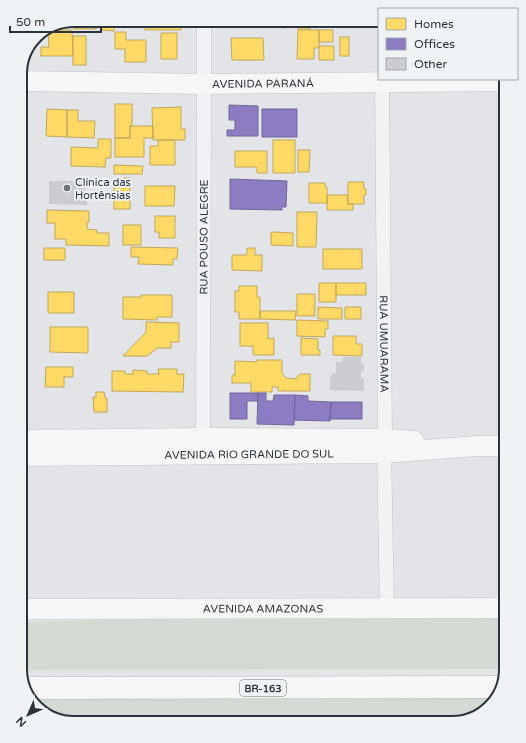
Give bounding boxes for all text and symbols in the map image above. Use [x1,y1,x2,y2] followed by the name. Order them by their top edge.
[10,8,101,34] scale bar
[378,8,518,80] legend
[16,15,45,29] text: 50 m
[414,17,454,31] text: Homes
[414,37,455,51] text: Offices
[414,57,447,71] text: Other
[212,76,314,91] street label: AVENIDA PARANÁ
[75,176,131,202] place label: Clínica das Hortênsias
[197,179,211,295] street label: RUA POUSO ALEGRE
[62,183,72,193] marker: Clínica das Hortênsias
[377,295,391,393] street label: RUA UMUARAMA
[164,447,334,462] street label: AVENIDA RIO GRANDE DO SUL
[203,602,323,616] street label: AVENIDA AMAZONAS
[240,680,286,696] road number: BR-163
[8,695,48,735] north arrow
[14,714,29,729] text: N

